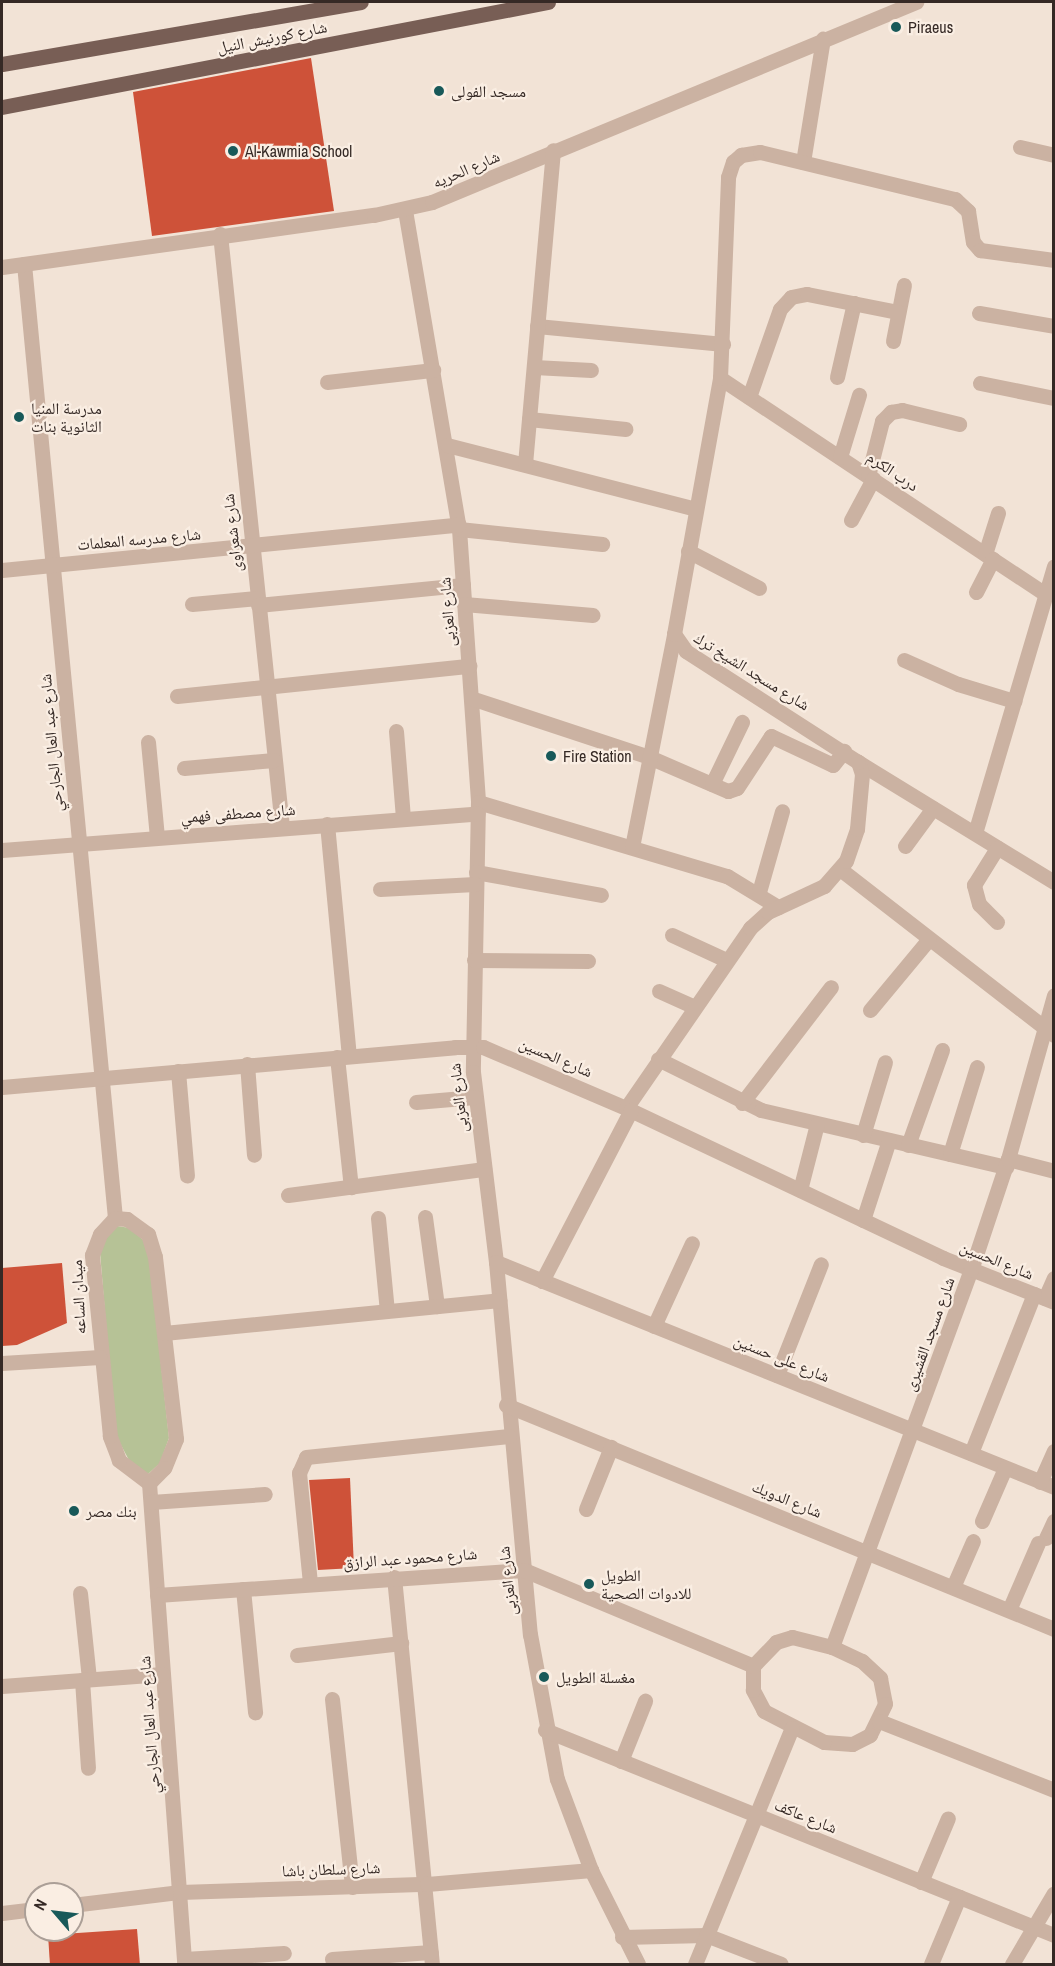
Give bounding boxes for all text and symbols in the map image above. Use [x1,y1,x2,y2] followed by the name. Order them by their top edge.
[215,17,329,57] street label: شارع كورنيش النيل
[908,17,953,37] place label: Piraeus
[889,20,903,34] marker: Piraeus
[451,81,526,101] place label: مسجد الفولى
[432,84,446,98] marker: مسجد الفولى
[245,141,352,161] place label: Al-Kawmia School
[226,144,240,158] marker: Al-Kawmia School
[430,146,502,192] street label: شارع الحريه
[31,398,102,436] place label: مدرسة المنيا الثانوية بنات
[12,410,26,424] marker: مدرسة المنيا الثانوية بنات
[864,447,922,495] street label: درب الكرم
[218,493,246,573] street label: شارع شعراوى
[76,524,202,554] street label: شارع مدرسه المعلمات
[435,577,459,647] street label: شارع العزبى
[691,628,813,714] street label: شارع مسجد الشيخ ترك
[35,673,67,813] street label: شارع عبد العال الجارحي
[563,746,632,766] place label: Fire Station
[544,749,558,763] marker: Fire Station
[180,799,296,827] street label: شارع مصطفى فهمي
[517,1033,595,1081] street label: شارع الحسين
[445,1062,471,1134] street label: شارع العزبى
[957,1237,1037,1283] street label: شارع الحسين
[66,1259,90,1335] street label: ميدان الساعه
[899,1274,959,1394] street label: شارع مسجد القشيرى
[731,1330,833,1386] street label: شارع على حسنين
[749,1476,825,1522] street label: شارع الدويك
[86,1501,137,1521] place label: بنك مصر
[67,1504,81,1518] marker: بنك مصر
[342,1544,478,1572] street label: شارع محمود عبد الرازق
[494,1545,520,1617] street label: شارع العزبى
[601,1565,691,1603] place label: الطويل للادوات الصحية
[582,1577,596,1591] marker: الطويل للادوات الصحية
[135,1655,163,1795] street label: شارع عبد العال الجارحي
[556,1667,635,1687] place label: مغسلة الطويل
[537,1670,551,1684] marker: مغسلة الطويل
[772,1795,840,1837] street label: شارع عاكف
[281,1858,381,1880] street label: شارع سلطان باشا
[24,1882,84,1942] north arrow
[28,1895,52,1914] text: N

